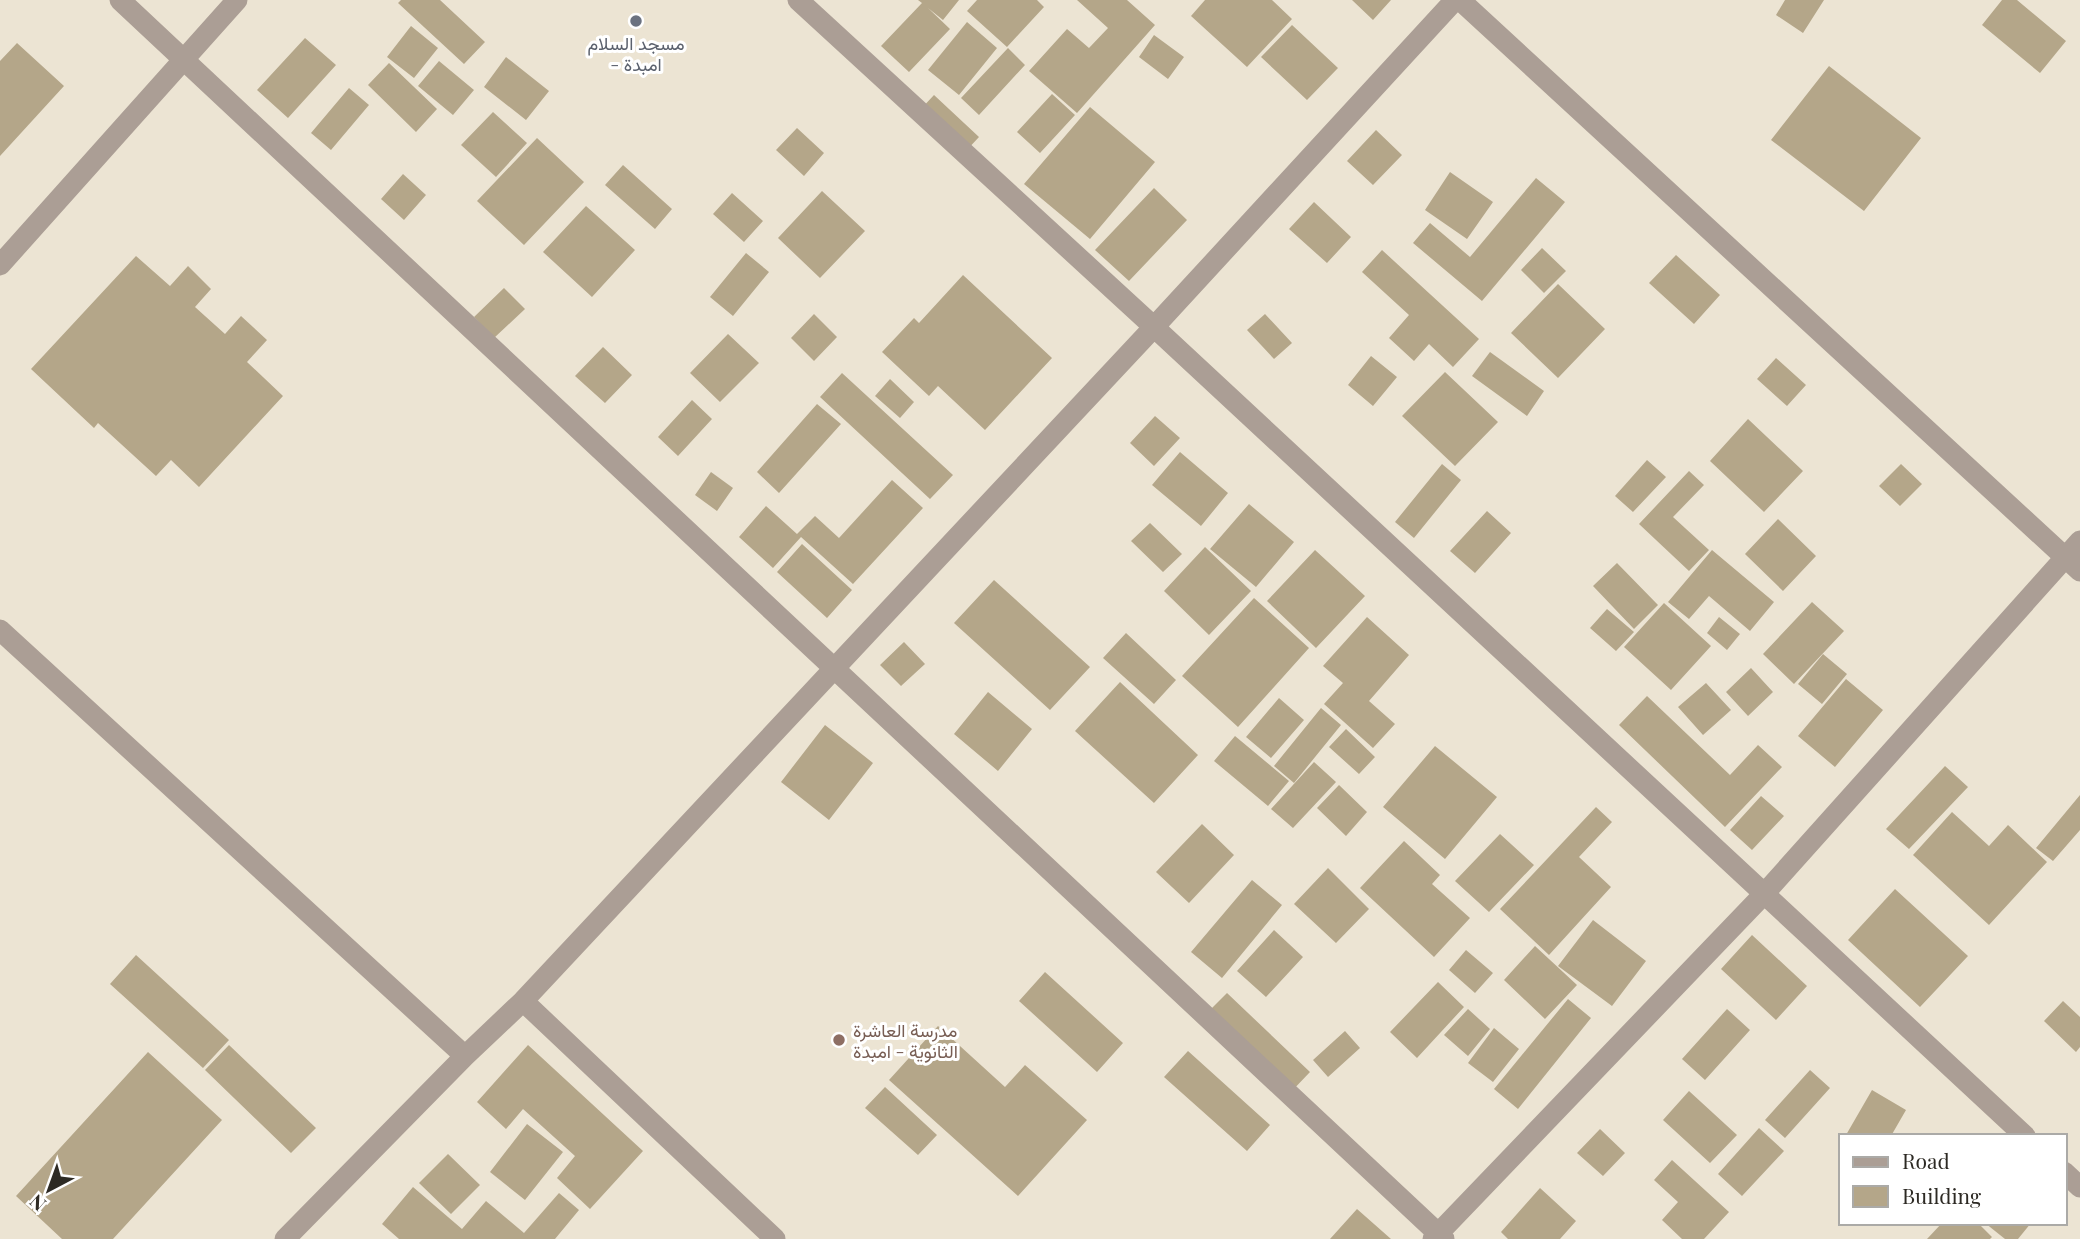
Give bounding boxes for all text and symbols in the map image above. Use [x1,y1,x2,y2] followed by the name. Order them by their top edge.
[628,13,644,29] marker: مسجد السلام - امبدة
[587,31,685,76] place label: مسجد السلام - امبدة
[853,1018,958,1063] place label: مدرسة العاشرة الثانوية - امبدة
[831,1032,847,1048] marker: مدرسة العاشرة الثانوية - امبدة
[1839,1134,2066,1225] legend
[1902,1146,1950,1174] text: Road
[14,1155,84,1225] north arrow
[1902,1181,1981,1209] text: Building
[23,1189,51,1218] text: N

